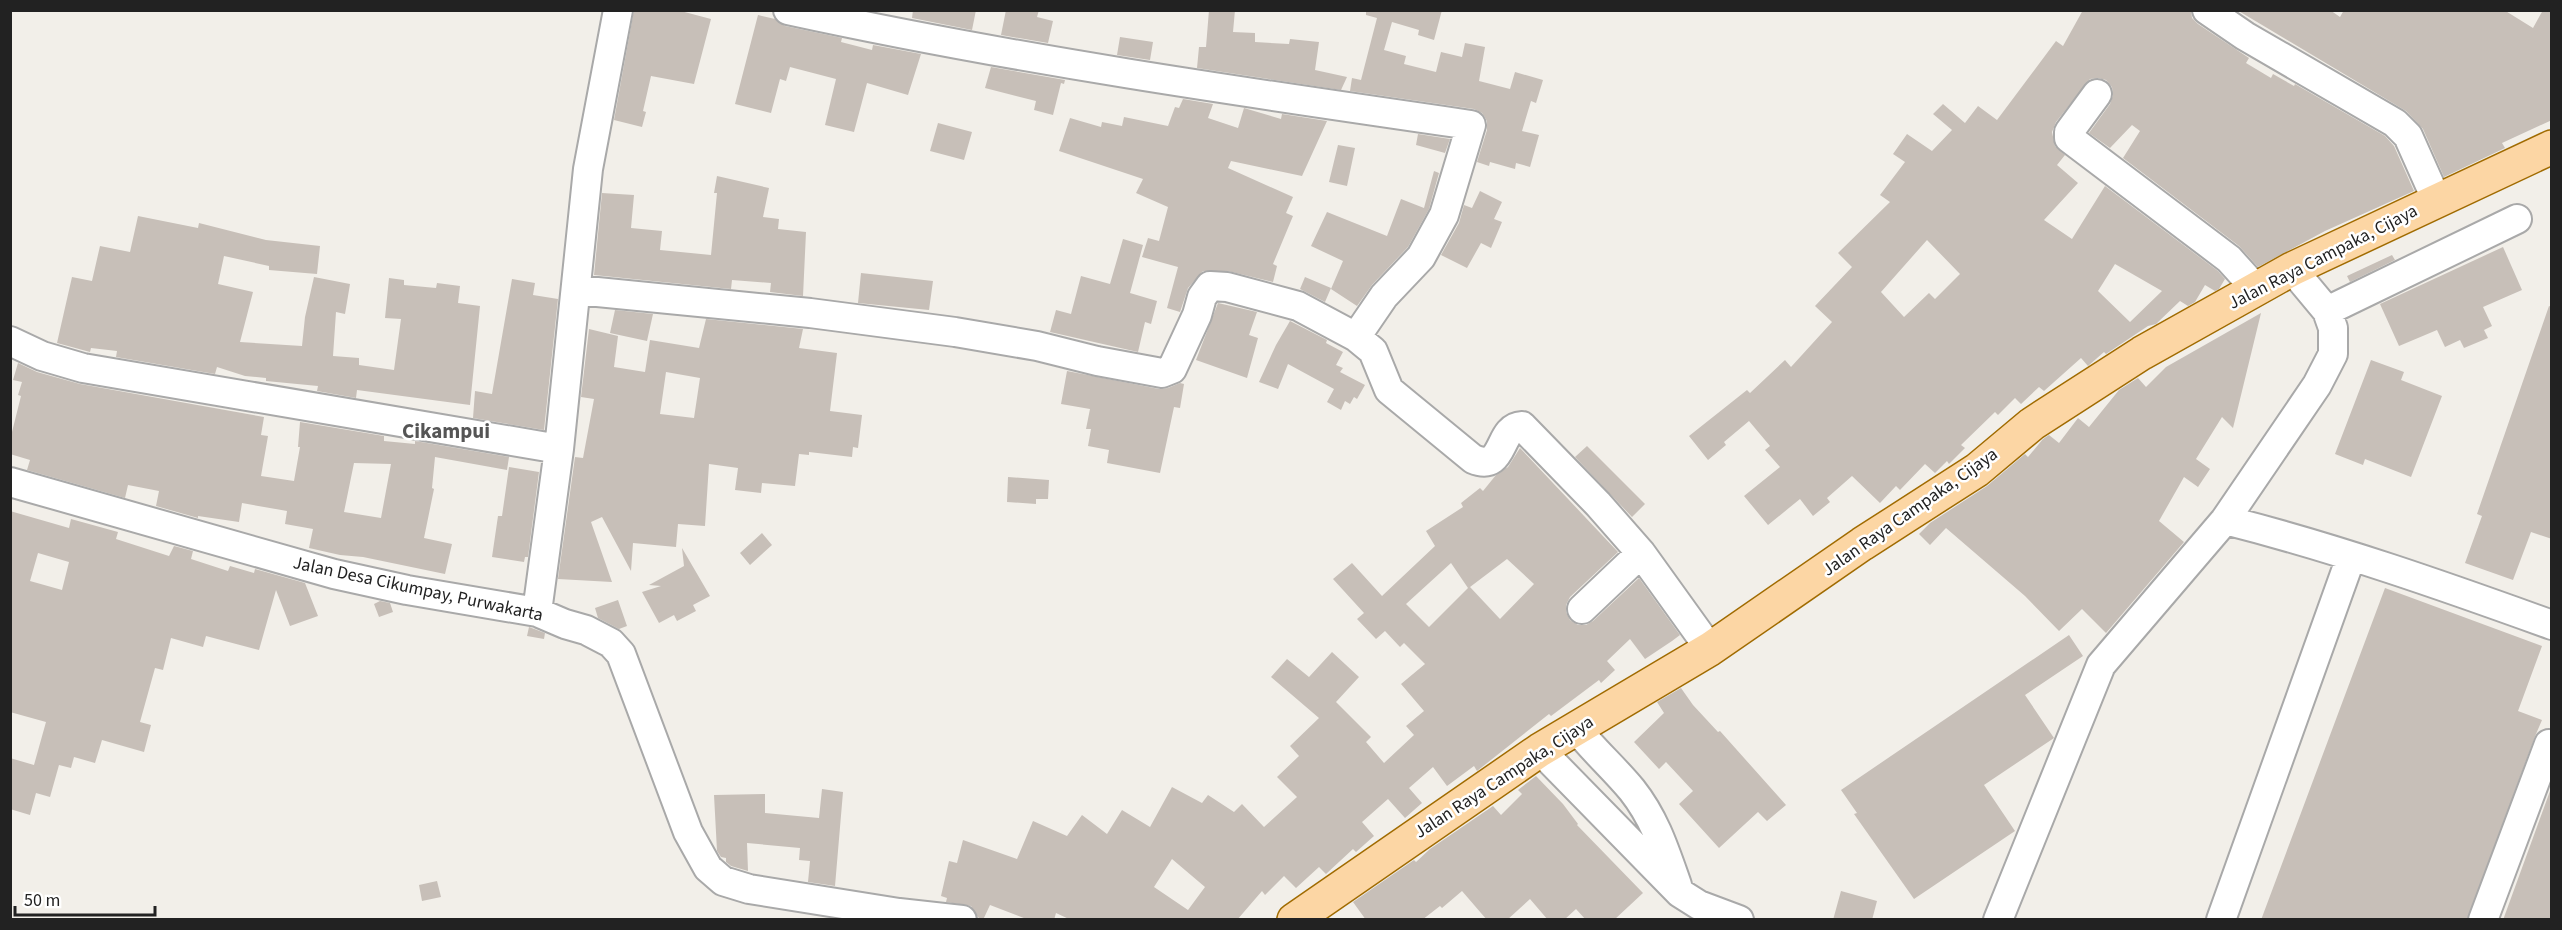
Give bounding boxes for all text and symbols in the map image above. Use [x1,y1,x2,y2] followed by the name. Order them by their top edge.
[2224,198,2422,316] street label: Jalan Raya Campaka, Cijaya
[402,416,490,446] district label: Cikampui
[1817,442,2003,582] street label: Jalan Raya Campaka, Cijaya
[291,550,545,628] street label: Jalan Desa Cikumpay, Purwakarta
[1410,710,1598,844] street label: Jalan Raya Campaka, Cijaya
[15,879,154,917] scale bar
[24,888,60,913] text: 50 m

